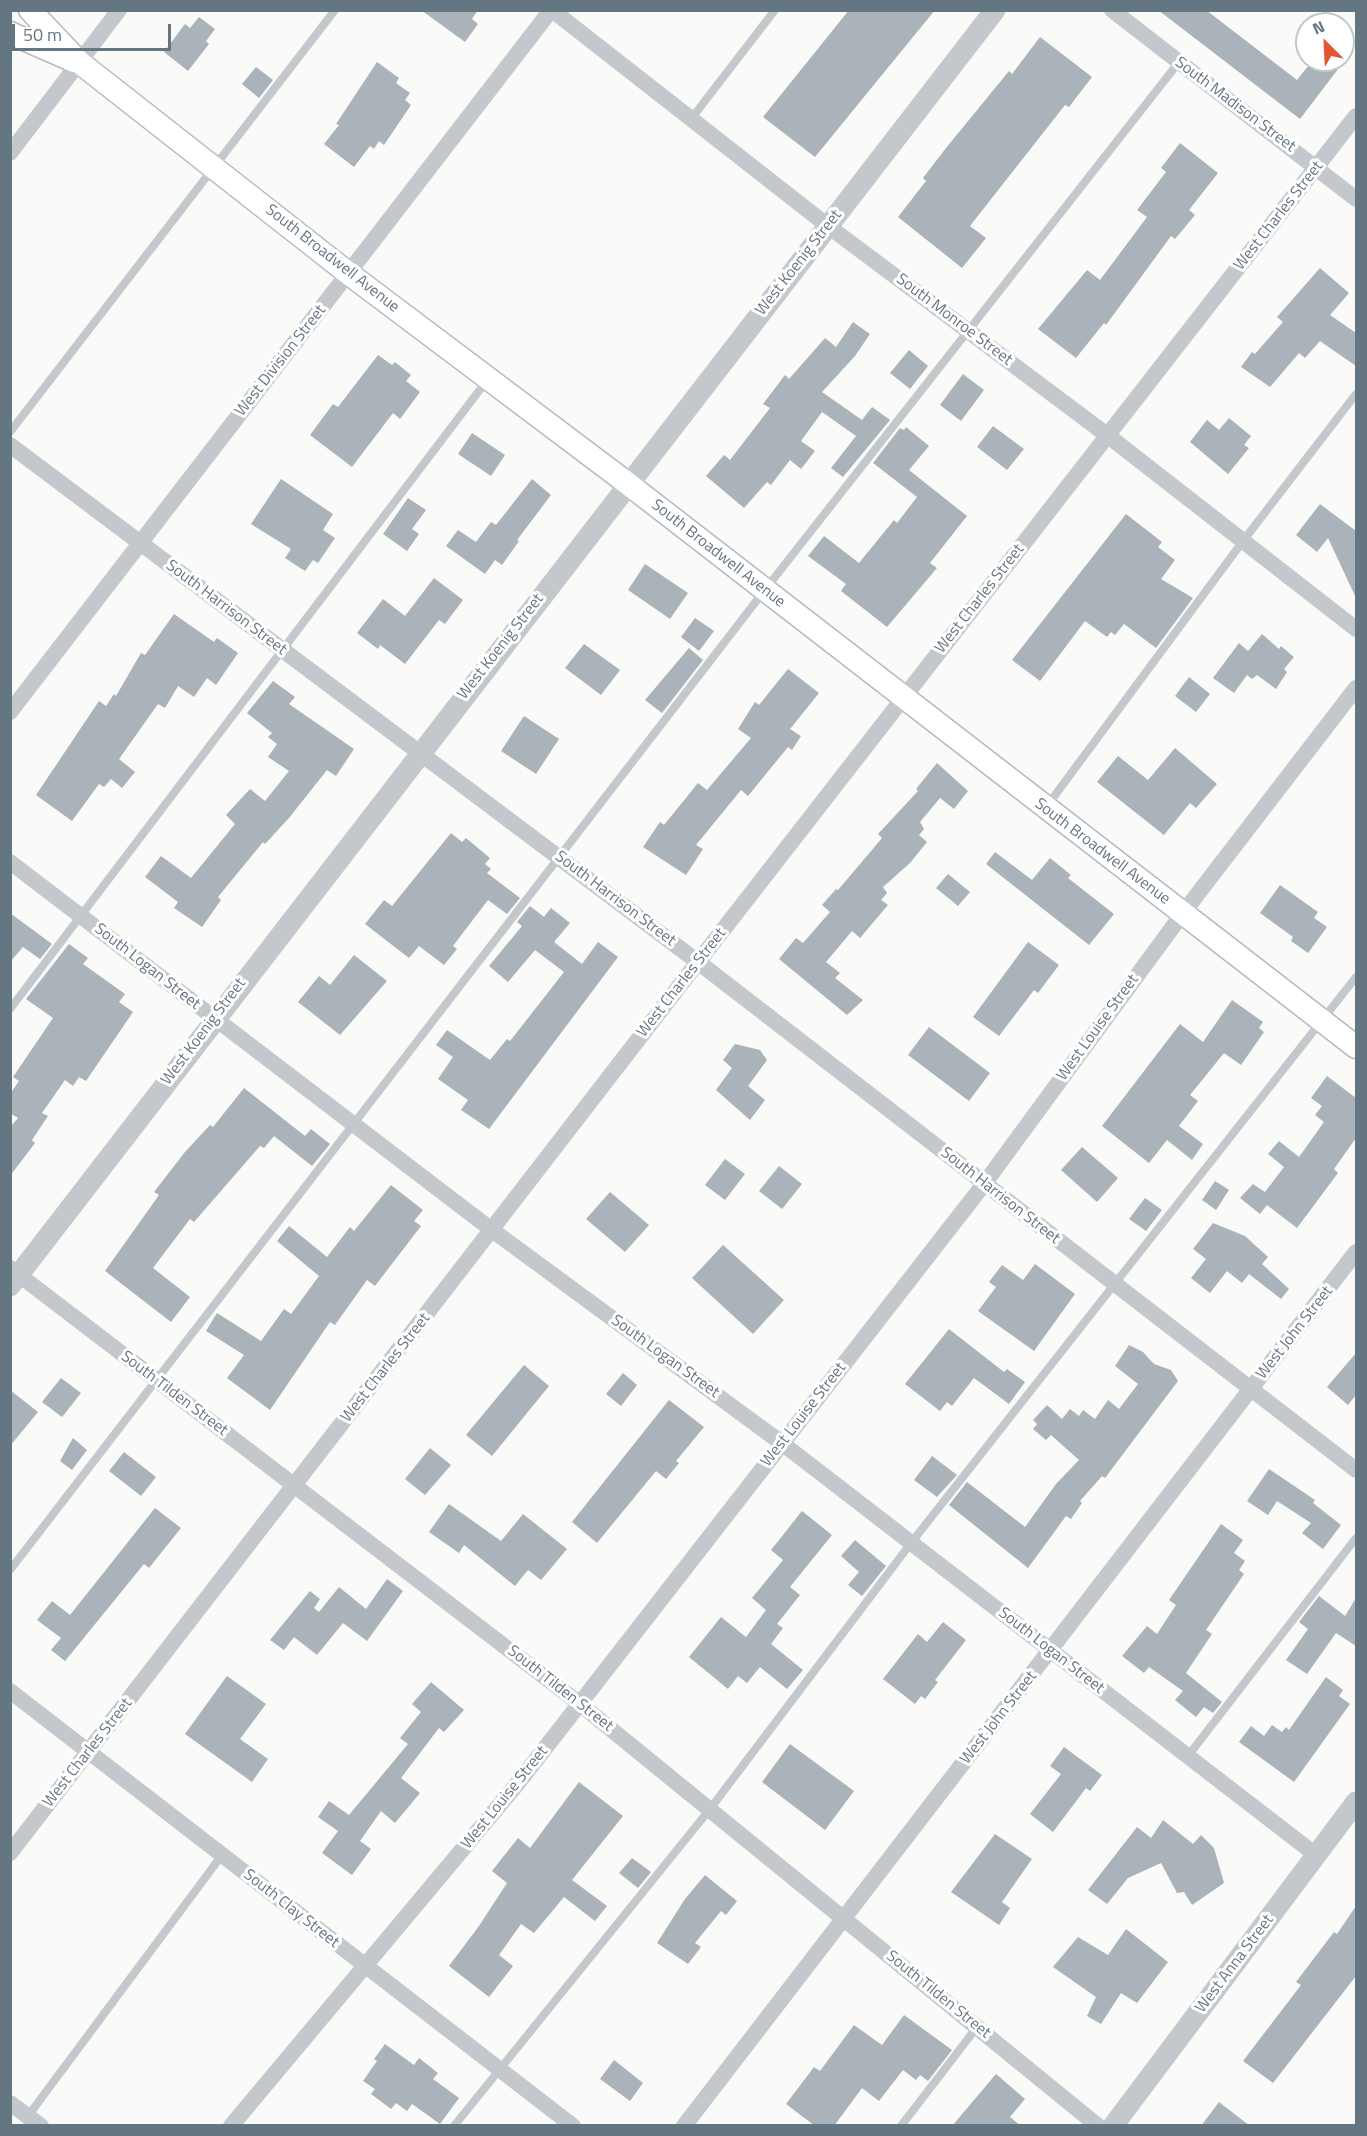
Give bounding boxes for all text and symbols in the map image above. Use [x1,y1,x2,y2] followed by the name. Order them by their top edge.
[15,12,174,50] scale bar
[1295,12,1355,72] north arrow
[1309,14,1328,41] text: N
[23,21,62,48] text: 50 m
[1171,53,1299,157] street label: South Madison Street
[1230,158,1328,274] street label: West Charles Street
[261,201,403,317] street label: South Broadwell Avenue
[752,206,846,320] street label: West Koenig Street
[892,270,1016,370] street label: South Monroe Street
[231,301,331,421] street label: West Division Street
[647,496,789,612] street label: South Broadwell Avenue
[931,541,1029,657] street label: West Charles Street
[162,556,290,660] street label: South Harrison Street
[454,590,548,704] street label: West Koenig Street
[1030,795,1174,909] street label: South Broadwell Avenue
[551,847,679,951] street label: South Harrison Street
[90,920,204,1014] street label: South Logan Street
[633,925,731,1041] street label: West Charles Street
[1053,971,1143,1085] street label: West Louise Street
[158,975,250,1089] street label: West Koenig Street
[937,1143,1063,1249] street label: South Harrison Street
[1253,1282,1337,1384] street label: West John Street
[337,1310,435,1426] street label: West Charles Street
[607,1311,723,1403] street label: South Logan Street
[117,1348,231,1440] street label: South Tilden Street
[757,1359,851,1471] street label: West Louise Street
[994,1604,1108,1698] street label: South Logan Street
[503,1642,617,1736] street label: South Tilden Street
[957,1667,1041,1769] street label: West John Street
[39,1695,137,1811] street label: West Charles Street
[458,1743,552,1853] street label: West Louise Street
[239,1866,343,1952] street label: South Clay Street
[1192,1911,1278,2017] street label: West Anna Street
[882,1947,994,2043] street label: South Tilden Street

